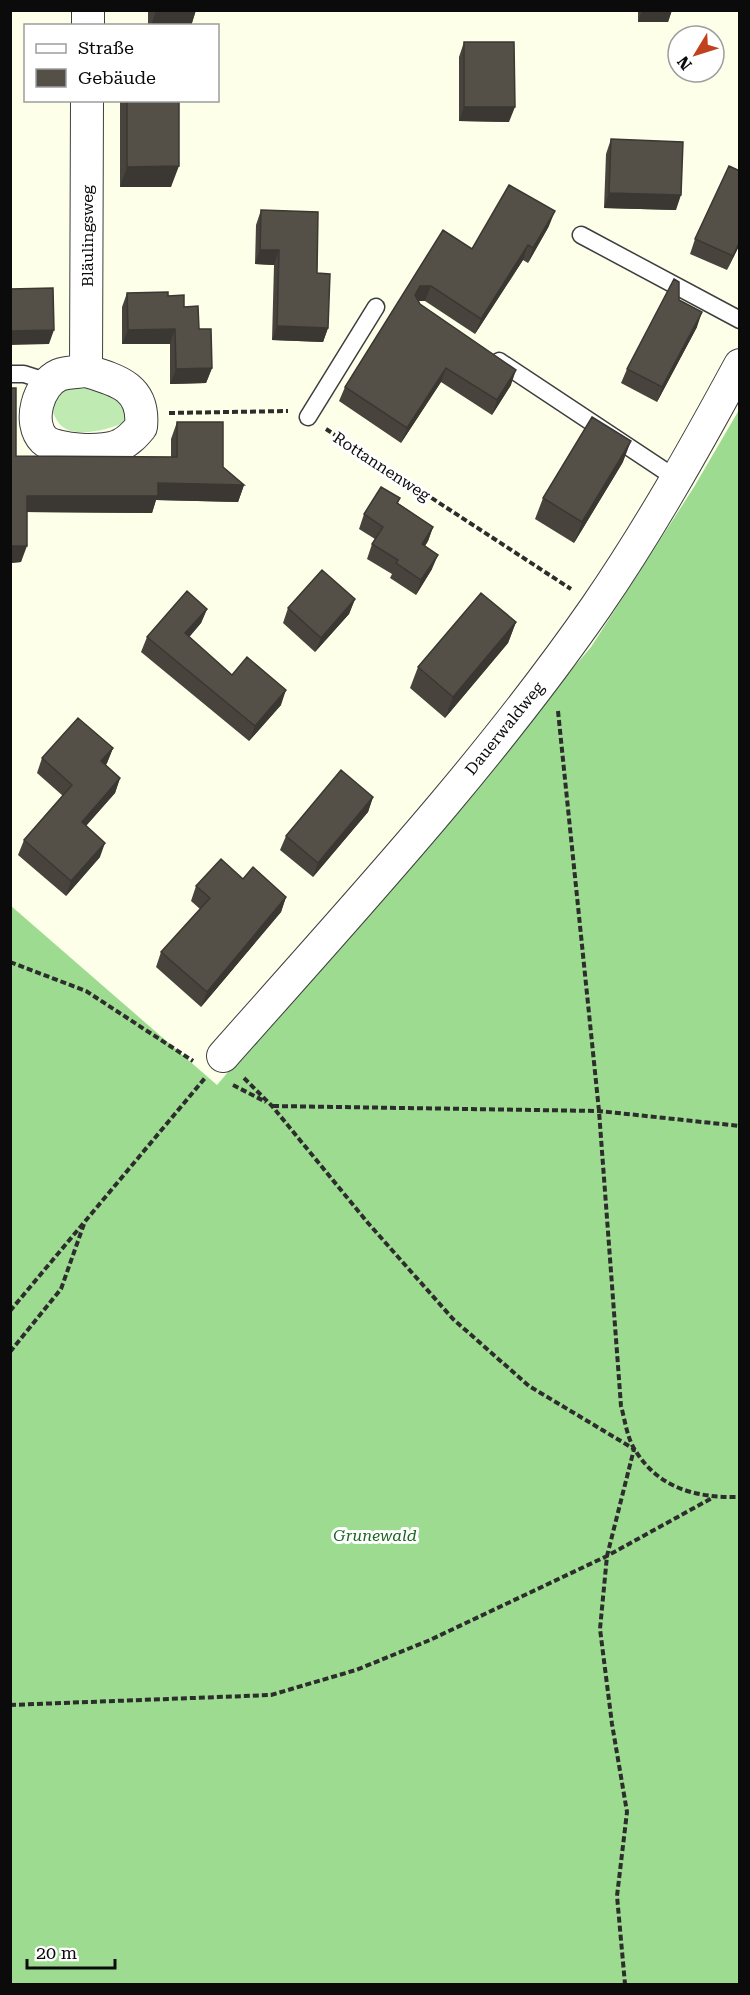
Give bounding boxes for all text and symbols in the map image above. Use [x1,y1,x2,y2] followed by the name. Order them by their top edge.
[24,24,219,102] legend
[666,24,726,84] north arrow
[78,37,134,58] text: Straße
[673,52,696,74] text: N
[78,67,156,88] text: Gebäude
[78,184,97,287] street label: Bläulingsweg
[330,428,434,505] street label: Rottannenweg
[461,677,548,779] street label: Dauerwaldweg
[333,1526,417,1545] park label: Grunewald
[27,1932,116,1970] scale bar
[36,1942,77,1963] text: 20 m

